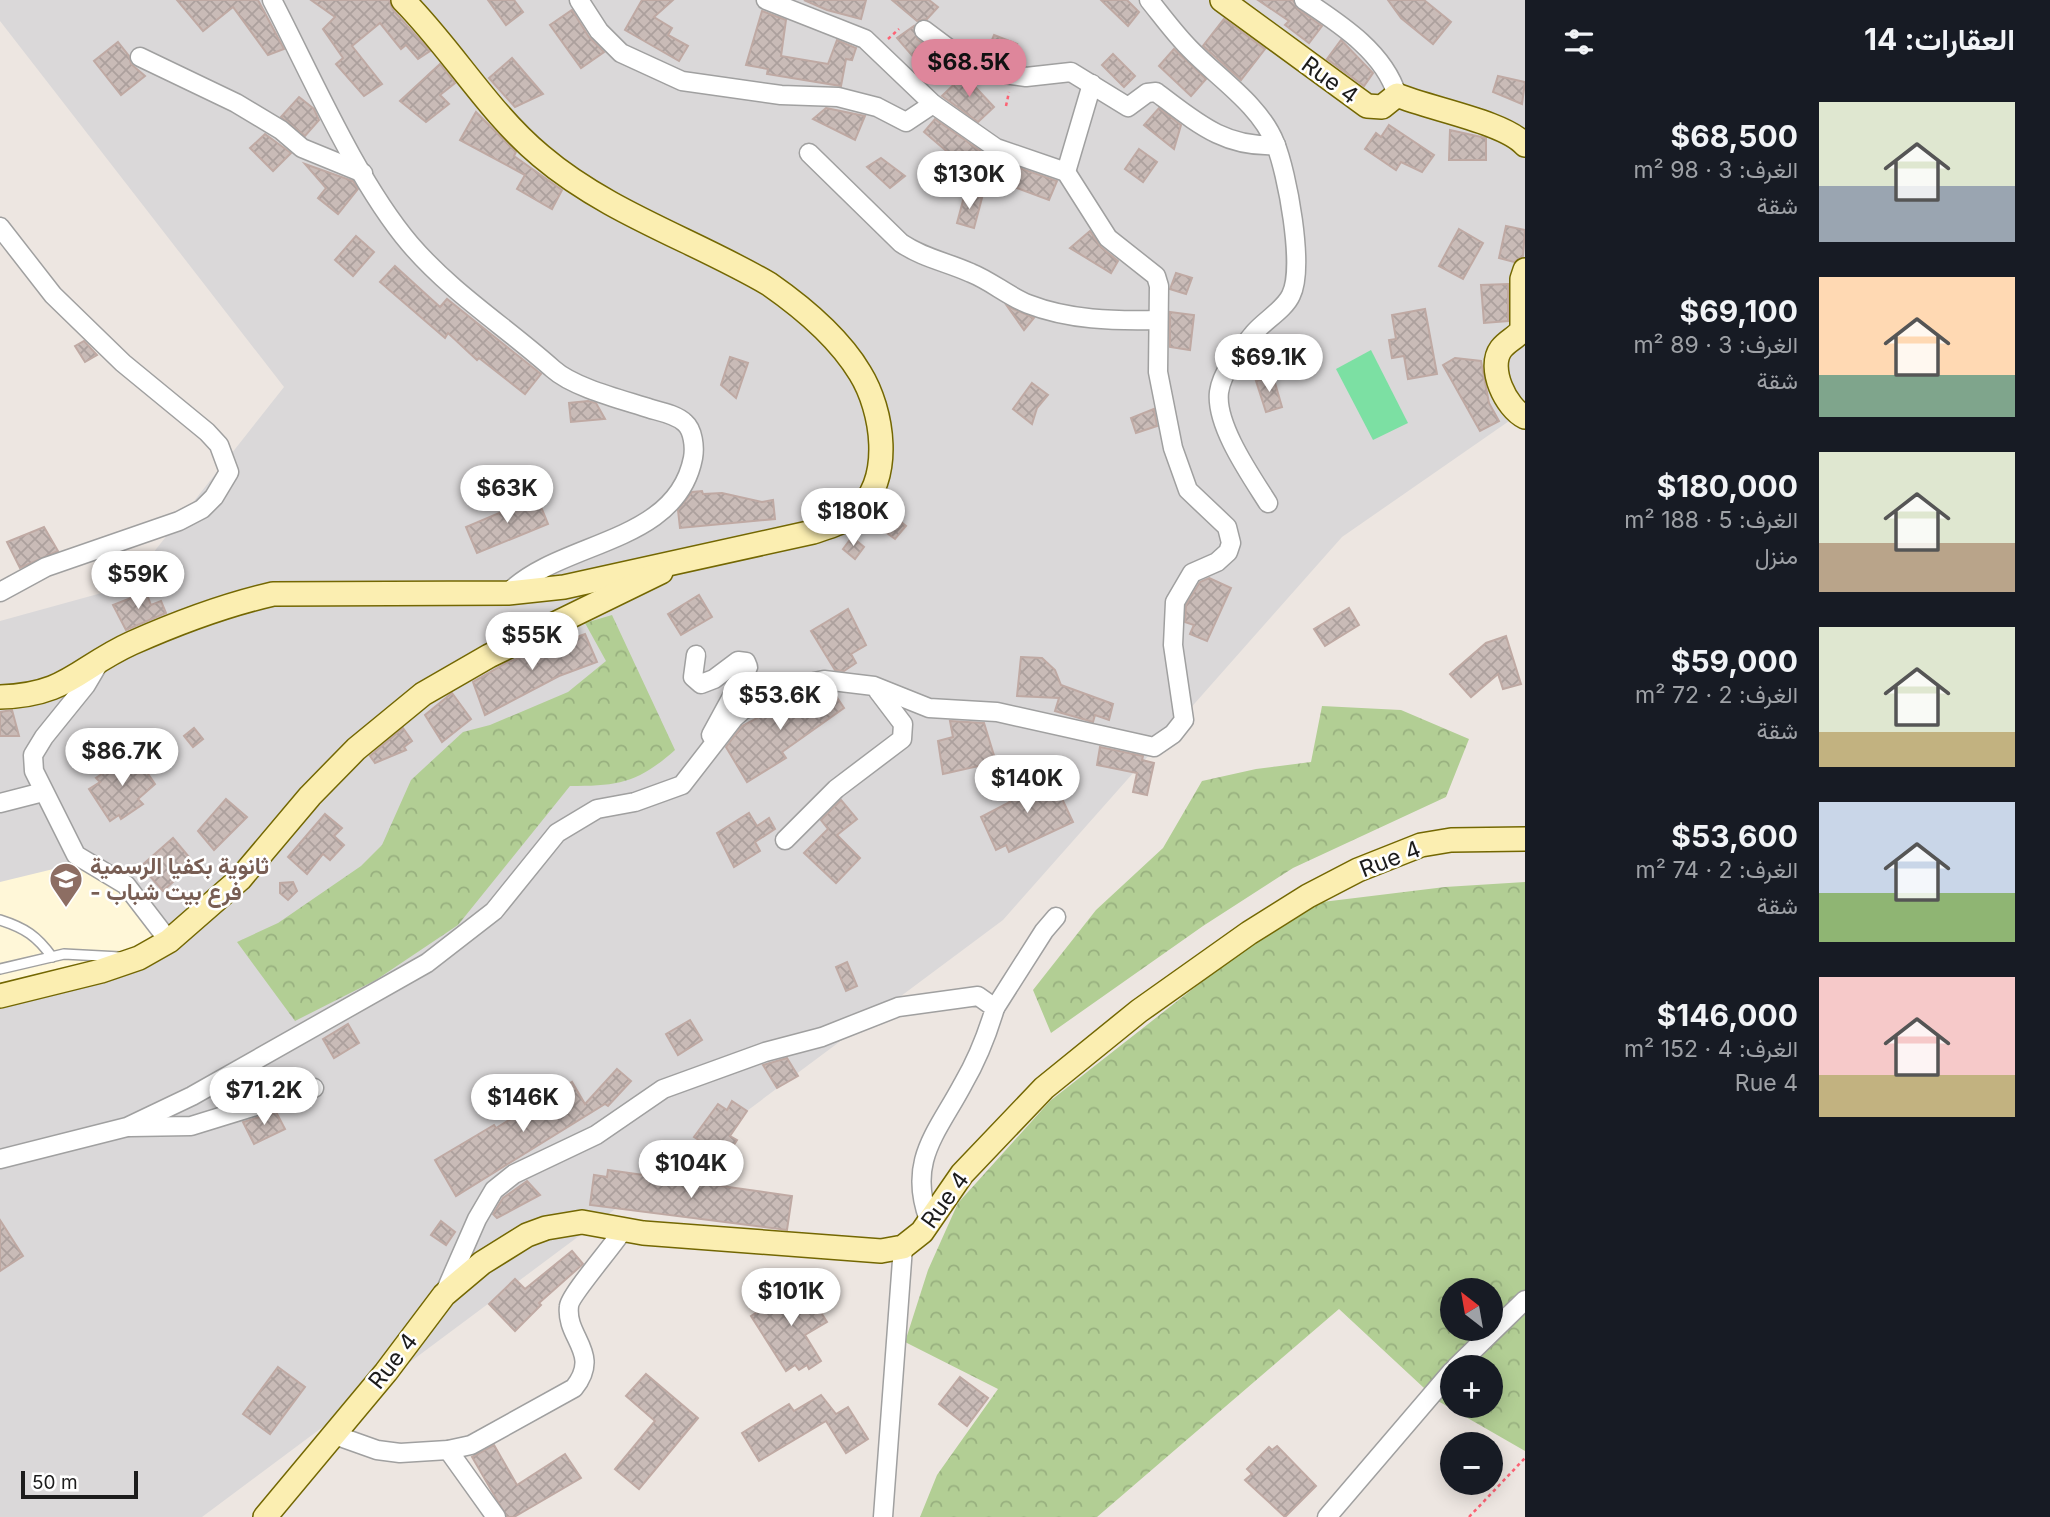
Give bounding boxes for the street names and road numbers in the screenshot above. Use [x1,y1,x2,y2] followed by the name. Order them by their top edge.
[1296,50,1364,110] street label: Rue 4
[1356,835,1424,883] street label: Rue 4
[915,1166,975,1234] street label: Rue 4
[363,1328,423,1394] street label: Rue 4

